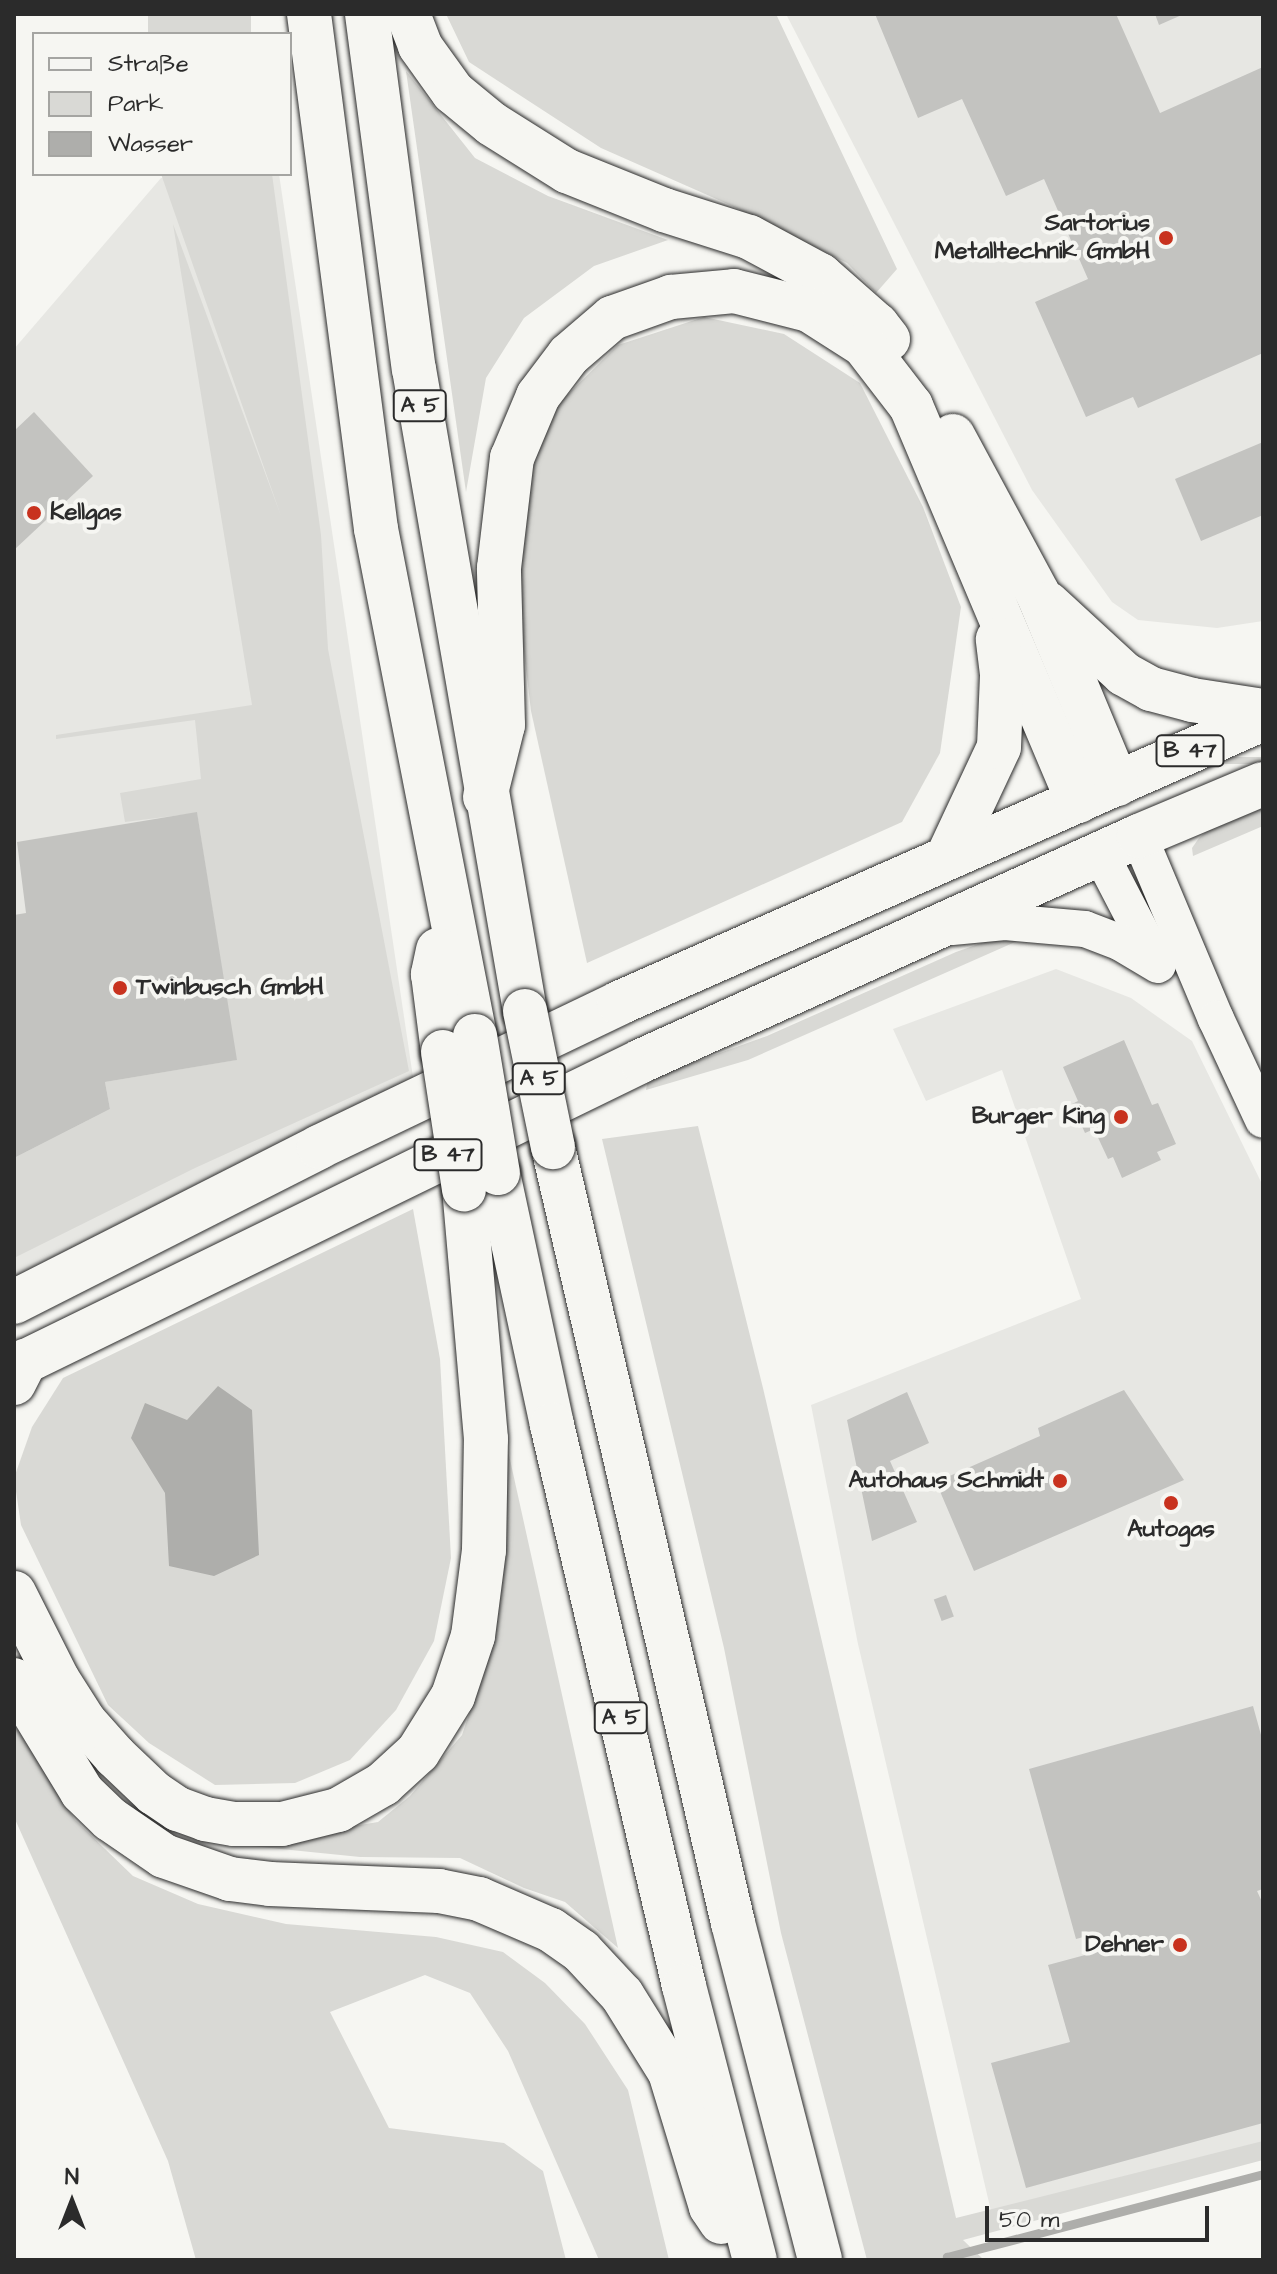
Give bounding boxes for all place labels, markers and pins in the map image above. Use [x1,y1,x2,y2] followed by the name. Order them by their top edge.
[935,210,1150,266] place label: Sartorius Metalltechnik GmbH
[1157,229,1175,247] marker: Sartorius Metalltechnik GmbH
[50,499,122,527] place label: Kellgas
[25,504,43,522] marker: Kellgas
[136,974,324,1002] place label: Twinbusch GmbH
[111,979,129,997] marker: Twinbusch GmbH
[972,1103,1105,1131] place label: Burger King
[1112,1108,1130,1126] marker: Burger King
[848,1467,1044,1495] place label: Autohaus Schmidt
[1051,1472,1069,1490] marker: Autohaus Schmidt
[1162,1494,1180,1512] marker: Autogas
[1127,1516,1215,1544] place label: Autogas
[1085,1931,1164,1959] place label: Dehner
[1171,1936,1189,1954] marker: Dehner

